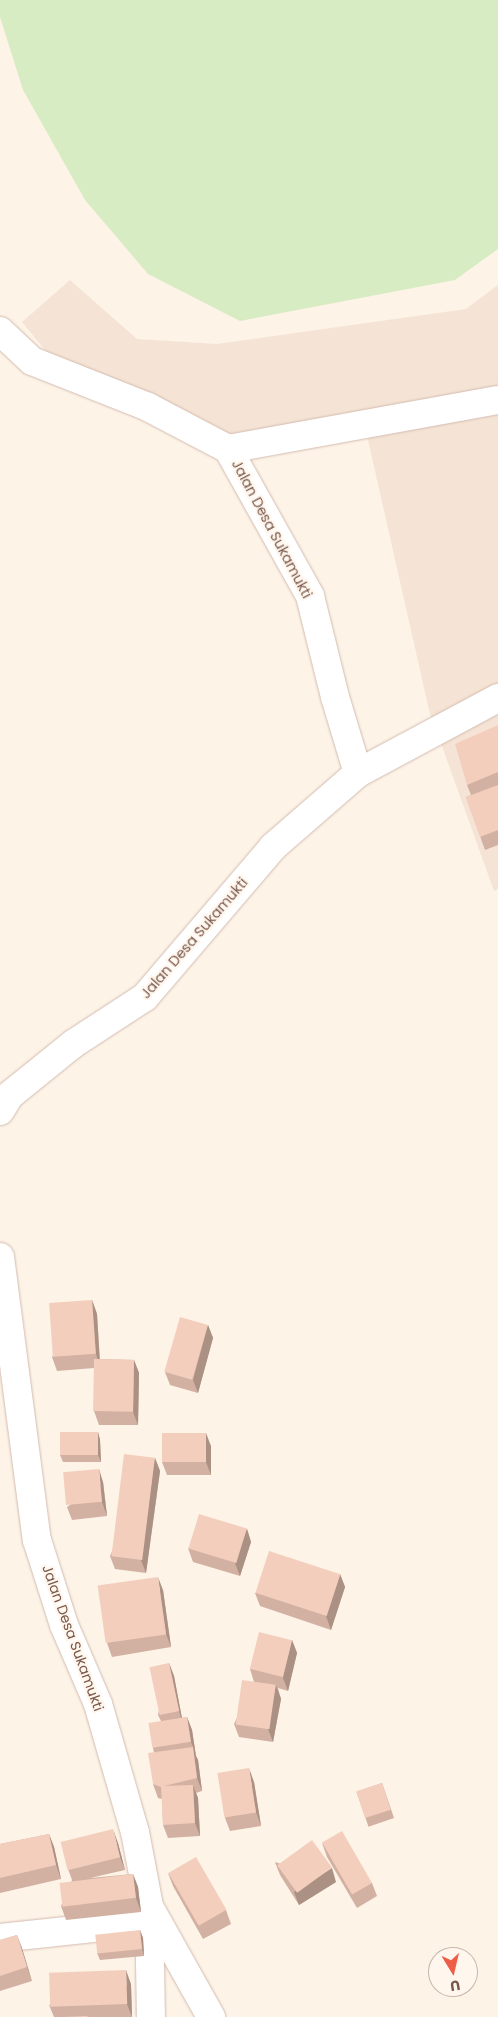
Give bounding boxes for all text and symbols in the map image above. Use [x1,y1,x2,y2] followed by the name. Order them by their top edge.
[228,457,316,601] street label: Jalan Desa Sukamukti
[137,874,251,1002] street label: Jalan Desa Sukamukti
[39,1563,107,1713] street label: Jalan Desa Sukamukti
[428,1947,478,1997] north arrow
[449,1975,462,1996] text: U

